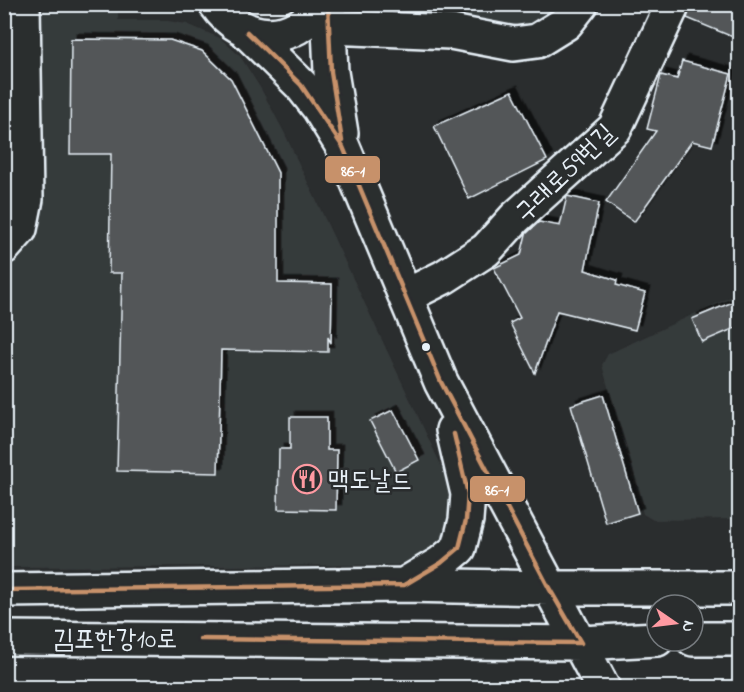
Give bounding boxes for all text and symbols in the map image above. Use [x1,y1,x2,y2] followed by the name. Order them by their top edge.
[507,116,625,232] street label: 구래로59번길
[324,155,381,184] line badge: 86-1
[340,160,366,184] text: 86-1
[420,341,432,353] unlabelled marker
[291,463,323,495] restaurant icon: 맥도날드
[328,463,412,501] place label: 맥도날드
[469,475,526,503] line badge: 86-1
[484,479,510,503] text: 86-1
[645,593,705,653] north arrow
[675,618,701,634] text: N
[53,622,177,660] street label: 김포한강10로

